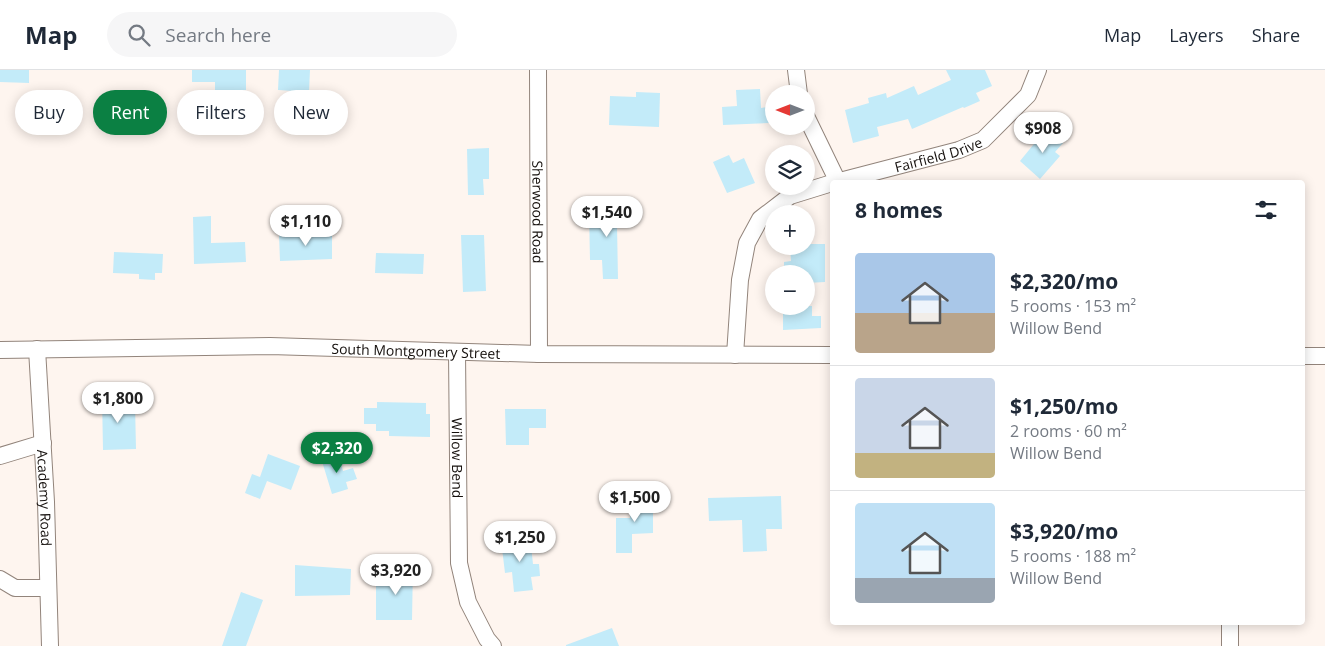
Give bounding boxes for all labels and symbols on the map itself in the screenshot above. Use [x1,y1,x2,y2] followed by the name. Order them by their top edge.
[765,85,815,135] north arrow
[1013,112,1073,154] pin: $908
[892,132,985,176] street label: Fairfield Drive
[529,160,548,264] street label: Sherwood Road
[566,196,648,238] pin: $1,540
[265,204,347,247] pin: $1,110
[331,338,501,362] street label: South Montgomery Street
[77,382,159,424] pin: $1,800
[448,418,468,498] street label: Willow Bend
[296,432,378,474] pin: $2,320
[33,449,57,546] street label: Academy Road
[594,480,676,523] pin: $1,500
[479,520,561,563] pin: $1,250
[355,554,437,596] pin: $3,920

